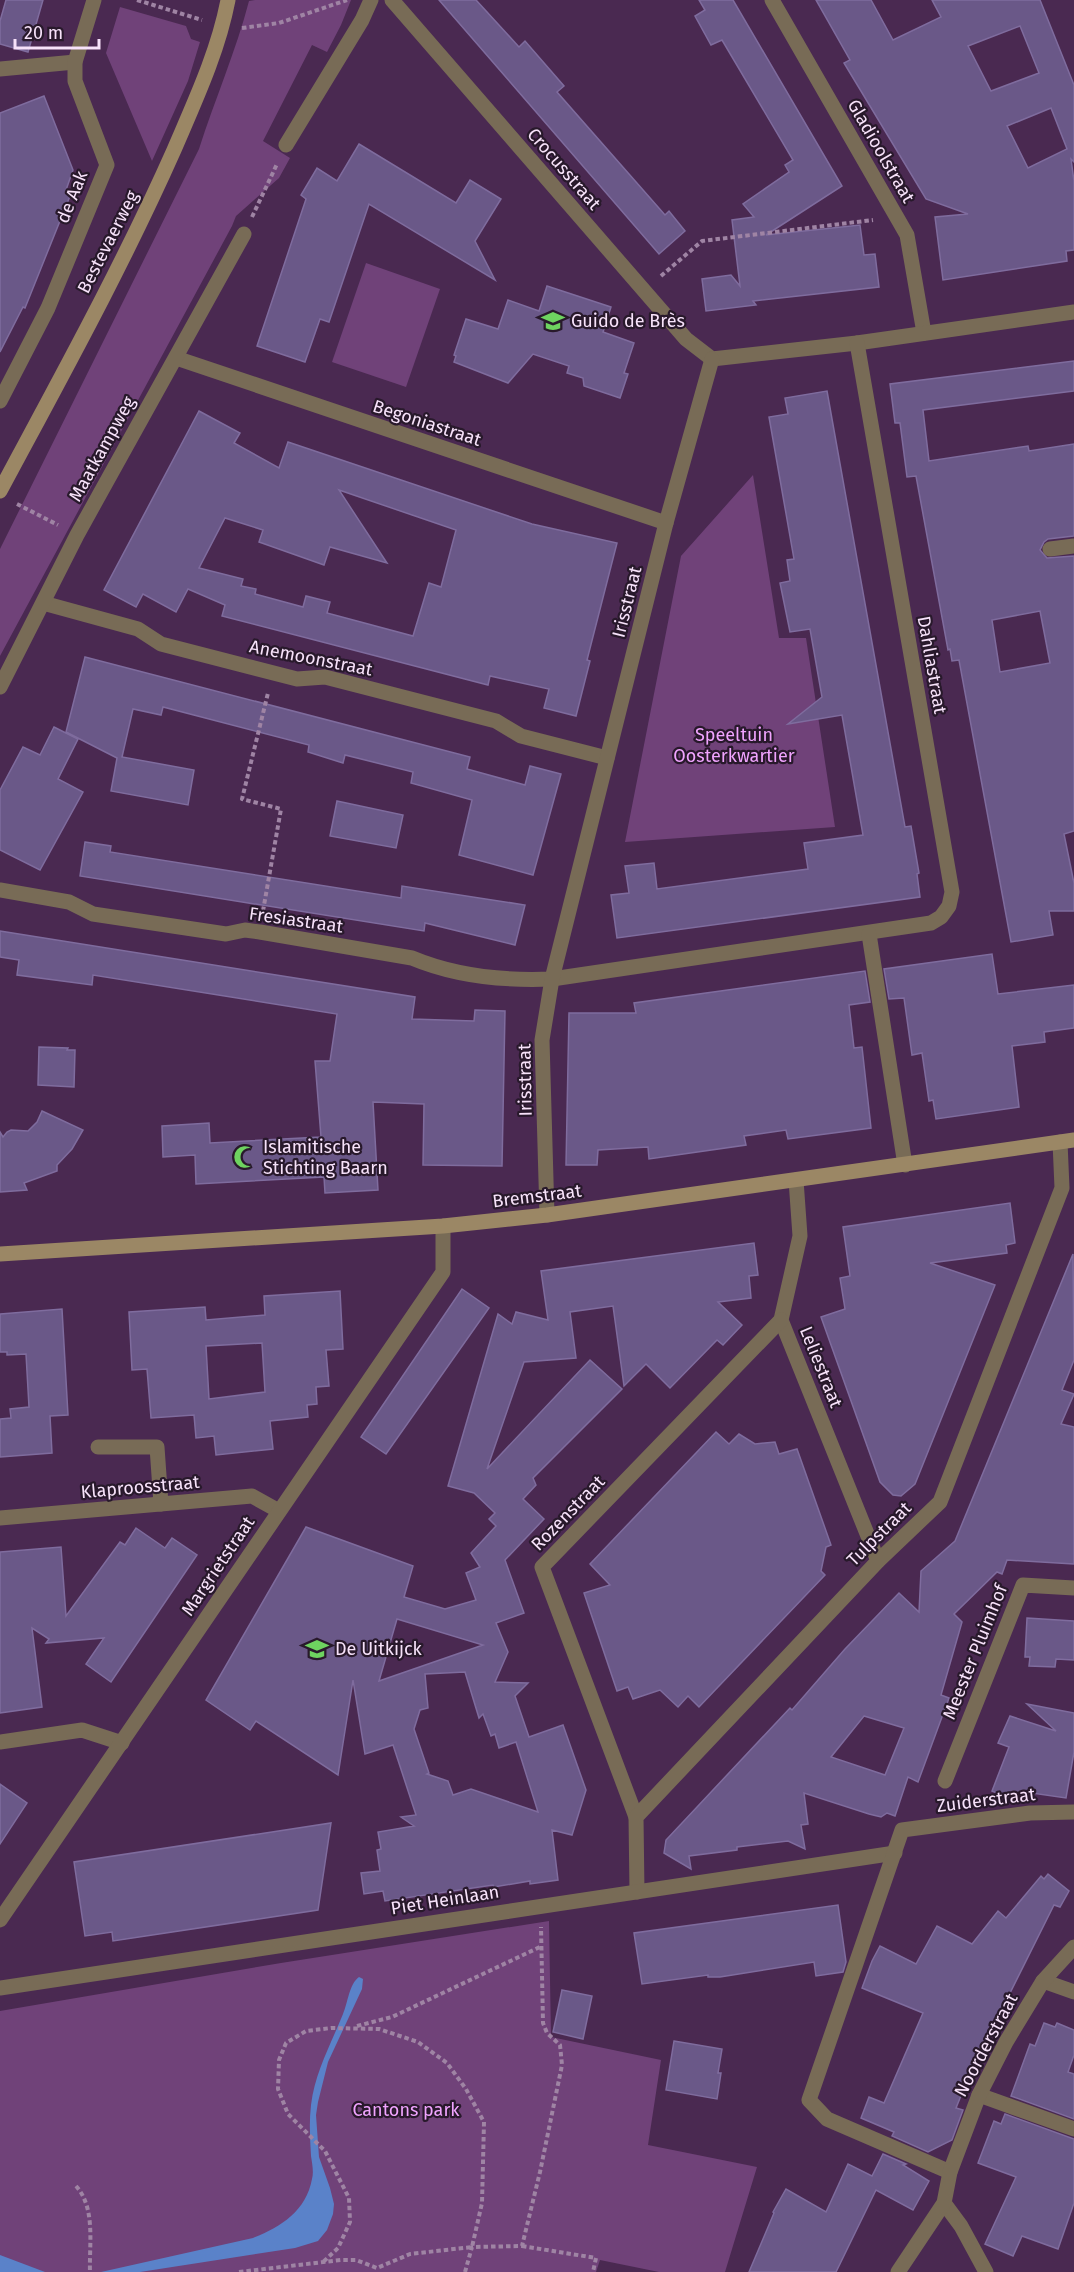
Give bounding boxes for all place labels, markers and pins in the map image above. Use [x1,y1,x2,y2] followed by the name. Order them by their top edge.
[540,308,566,334] school or university icon: Guido de Brès
[571,310,685,332] place label: Guido de Brès
[263,1136,388,1179] place label: Islamitische Stichting Baarn
[232,1144,258,1170] mosque icon: Islamitische Stichting Baarn
[304,1636,330,1662] school or university icon: De Uitkijck
[335,1638,423,1660] place label: De Uitkijck

